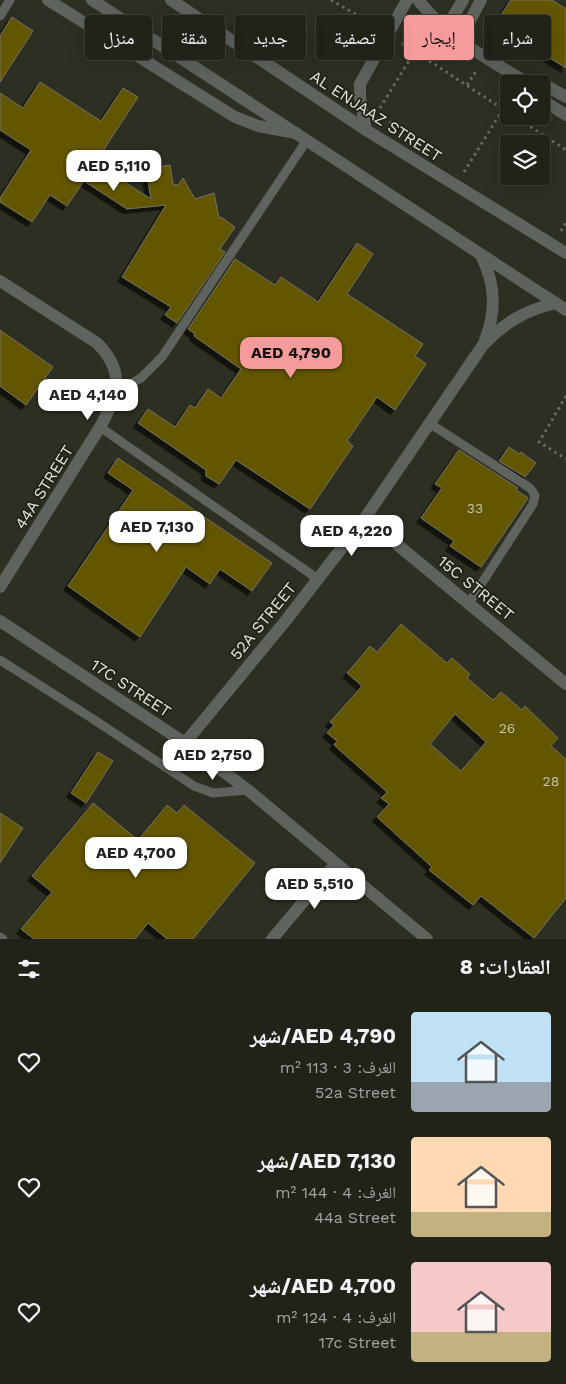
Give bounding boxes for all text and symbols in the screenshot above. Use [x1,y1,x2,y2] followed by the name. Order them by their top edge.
[85,15,152,60] chip: منزل
[162,15,225,60] chip: شقة
[235,15,306,60] chip: جديد
[316,15,394,60] chip: تصفية
[404,15,474,60] chip: إيجار
[484,15,551,60] chip: شراء
[307,66,445,166] street label: AL ENJAAZ STREET
[500,75,550,185] map controls
[500,75,550,125] button: locate
[500,135,550,185] button: layers
[57,150,171,192] pin: AED 5,110
[77,156,151,175] text: AED 5,110
[234,336,348,379] pin: AED 4,790
[251,343,331,362] text: AED 4,790
[31,378,145,421] pin: AED 4,140
[49,385,127,404] text: AED 4,140
[11,441,77,532] street label: 44A STREET
[467,500,483,516] house number: 33
[100,510,214,553] pin: AED 7,130
[295,514,409,557] pin: AED 4,220
[120,517,194,536] text: AED 7,130
[311,521,393,540] text: AED 4,220
[434,552,518,625] street label: 15C STREET
[226,578,300,664] street label: 52A STREET
[87,655,175,721] street label: 17C STREET
[499,720,515,736] house number: 26
[156,738,270,781] pin: AED 2,750
[174,745,252,764] text: AED 2,750
[543,773,559,789] house number: 28
[79,836,193,879] pin: AED 4,700
[96,843,176,862] text: AED 4,700
[258,868,372,910] pin: AED 5,510
[276,874,354,893] text: AED 5,510
[460,954,551,979] text: العقارات: 8
[15,955,43,983] icon: filters
[250,1023,396,1048] text: AED 4,790/شهر
[451,1032,511,1092] icon: home
[15,1048,43,1076] icon: heart
[280,1058,396,1077] text: الغرف: 3 · 113 m²
[315,1083,396,1102] text: 52a Street
[258,1148,396,1173] text: AED 7,130/شهر
[451,1157,511,1217] icon: home
[15,1173,43,1201] icon: heart
[275,1183,396,1202] text: الغرف: 4 · 144 m²
[314,1208,396,1227] text: 44a Street
[250,1273,396,1298] text: AED 4,700/شهر
[451,1282,511,1342] icon: home
[15,1298,43,1326] icon: heart
[276,1308,396,1327] text: الغرف: 4 · 124 m²
[319,1333,396,1352] text: 17c Street

